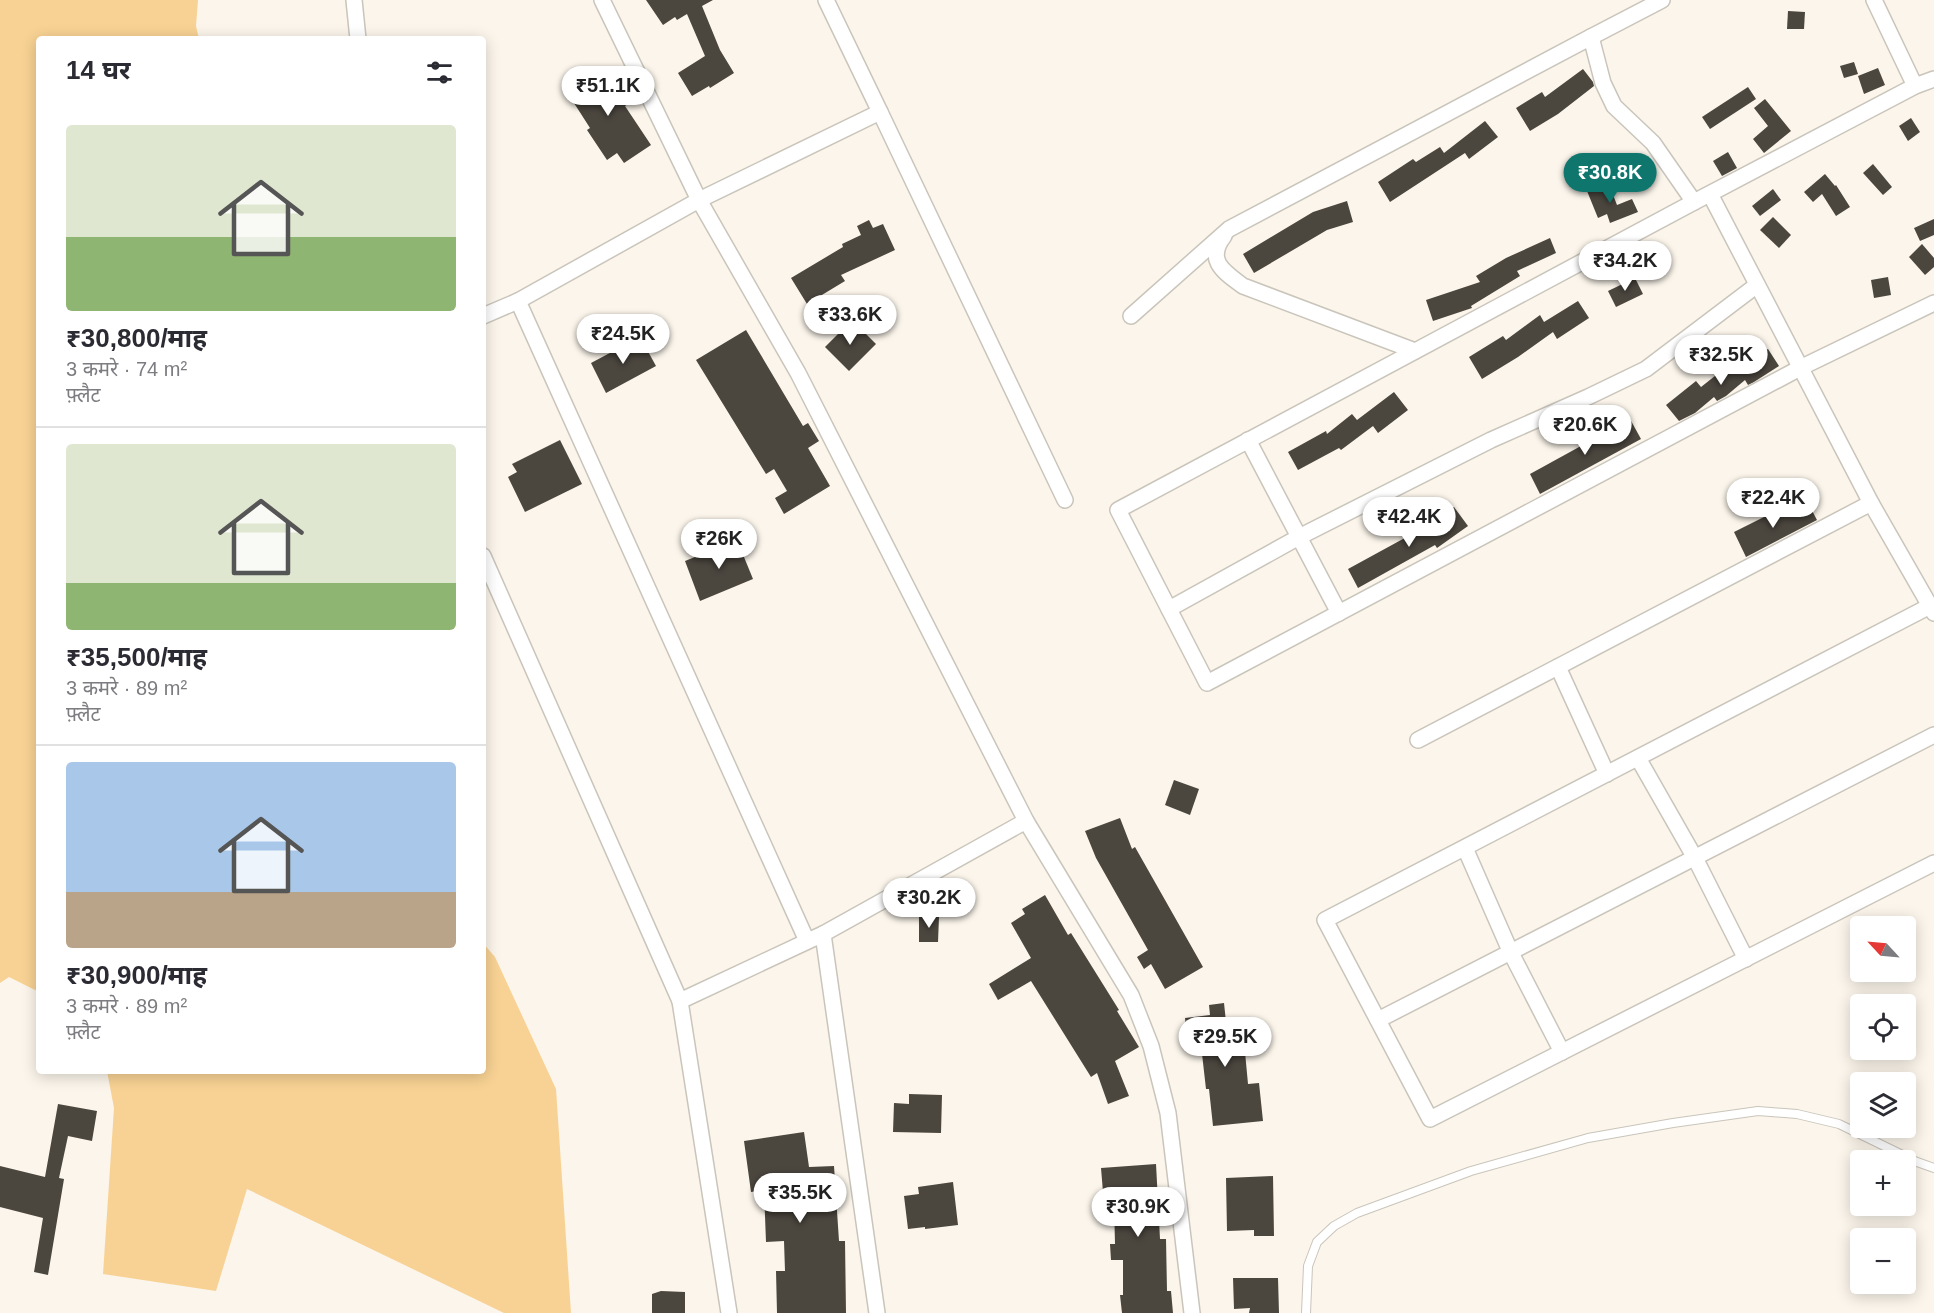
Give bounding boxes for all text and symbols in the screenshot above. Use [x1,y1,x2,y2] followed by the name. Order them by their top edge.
[66,55,130,85] text: 14 घर
[423,56,456,89] icon: filters
[559,66,657,117] pin: ₹51.1K
[576,74,640,96] text: ₹51.1K
[1561,153,1659,204] pin: ₹30.8K
[1578,161,1642,183] text: ₹30.8K
[207,164,315,272] icon: home
[1576,241,1674,292] pin: ₹34.2K
[1593,249,1657,271] text: ₹34.2K
[801,295,899,346] pin: ₹33.6K
[818,303,882,325] text: ₹33.6K
[574,314,672,365] pin: ₹24.5K
[591,322,655,344] text: ₹24.5K
[66,323,207,353] text: ₹30,800/माह
[1672,335,1770,386] pin: ₹32.5K
[1689,343,1753,365] text: ₹32.5K
[66,358,187,380] text: 3 कमरे · 74 m²
[66,384,101,406] text: फ़्लैट
[1536,405,1634,456] pin: ₹20.6K
[1553,413,1617,435] text: ₹20.6K
[1724,478,1822,529] pin: ₹22.4K
[207,483,315,591] icon: home
[1741,486,1805,508] text: ₹22.4K
[1360,497,1458,548] pin: ₹42.4K
[1377,505,1441,527] text: ₹42.4K
[683,519,755,570] pin: ₹26K
[695,527,743,549] text: ₹26K
[66,642,207,672] text: ₹35,500/माह
[66,677,187,699] text: 3 कमरे · 89 m²
[66,703,101,725] text: फ़्लैट
[207,801,315,909] icon: home
[880,878,978,929] pin: ₹30.2K
[897,886,961,908] text: ₹30.2K
[1850,916,1916,982] north arrow
[1850,916,1916,1294] map controls
[66,960,207,990] text: ₹30,900/माह
[1850,994,1916,1060] button: locate
[66,995,187,1017] text: 3 कमरे · 89 m²
[1176,1017,1274,1068] pin: ₹29.5K
[66,1021,101,1043] text: फ़्लैट
[1193,1025,1257,1047] text: ₹29.5K
[1850,1072,1916,1138] button: layers
[1850,1150,1916,1216] button: +
[751,1173,849,1224] pin: ₹35.5K
[768,1181,832,1203] text: ₹35.5K
[1089,1187,1187,1238] pin: ₹30.9K
[1106,1195,1170,1217] text: ₹30.9K
[1850,1228,1916,1294] button: −

